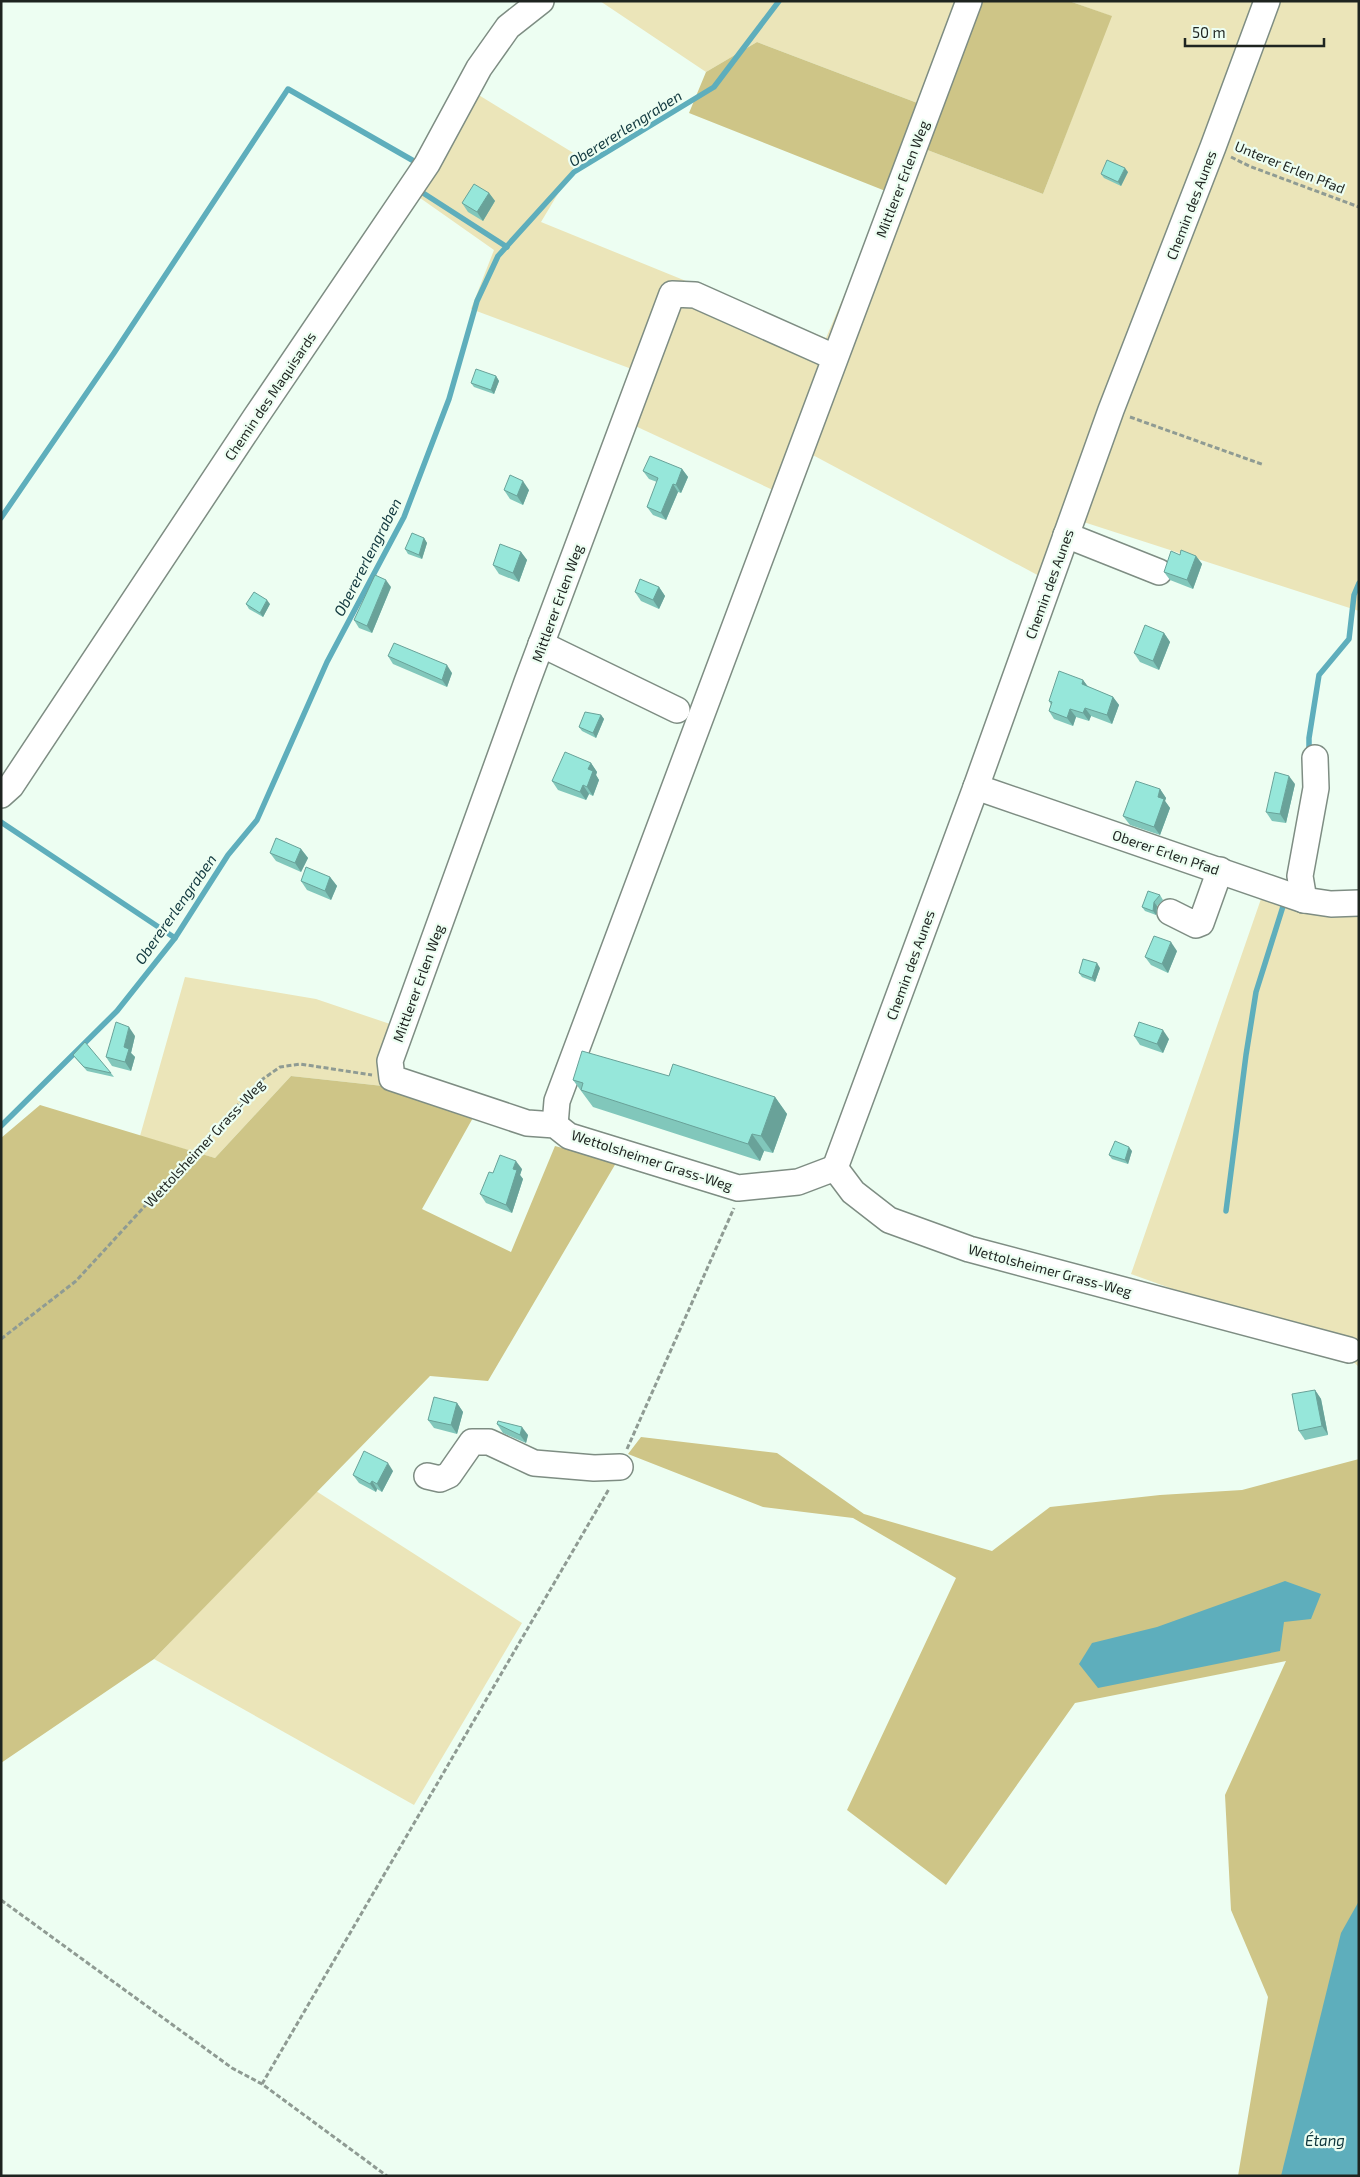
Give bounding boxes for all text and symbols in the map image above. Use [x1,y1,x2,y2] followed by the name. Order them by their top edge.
[1185,15,1324,47] scale bar
[1192,23,1226,41] text: 50 m
[565,86,685,170] water label: Oberererlengraben
[872,118,932,240] street label: Mittlerer Erlen Weg
[1232,137,1348,197] street label: Unterer Erlen Pfad
[1162,148,1220,262] street label: Chemin des Aunes
[221,329,319,463] street label: Chemin des Maquisards
[329,495,405,619] water label: Oberererlengraben
[1021,527,1077,641] street label: Chemin des Aunes
[528,542,586,664] street label: Mittlerer Erlen Weg
[1110,826,1222,878] street label: Oberer Erlen Pfad
[130,851,220,967] water label: Oberererlengraben
[882,908,938,1022] street label: Chemin des Aunes
[389,922,447,1044] street label: Mittlerer Erlen Weg
[140,1075,268,1210] street label: Wettolsheimer Grass-Weg
[569,1126,735,1194] street label: Wettolsheimer Grass-Weg
[966,1240,1134,1300] street label: Wettolsheimer Grass-Weg
[1305,2131,1345,2149] water label: Étang

